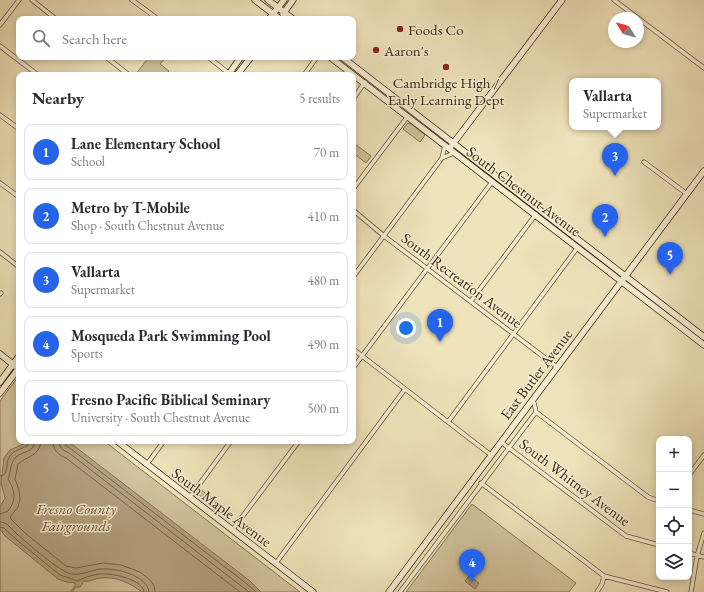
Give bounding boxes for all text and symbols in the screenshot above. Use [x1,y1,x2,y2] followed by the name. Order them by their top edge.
[608,12,644,48] north arrow
[16,16,356,60] search box
[408,20,464,39] place label: Foods Co
[395,24,405,34] marker: Foods Co
[30,27,52,49] icon: search
[62,29,127,48] text: Search here
[383,41,429,60] place label: Aaron's
[371,45,381,55] marker: Aaron's
[441,62,451,72] marker: Cambridge High / Early Learning Dept
[388,73,505,109] place label: Cambridge High / Early Learning Dept
[569,78,661,130] popup
[583,86,632,105] text: Vallarta
[32,87,84,109] text: Nearby
[299,90,340,107] text: 5 results
[583,105,647,122] text: Supermarket
[71,134,221,153] text: Lane Elementary School
[463,142,585,240] street label: South Chestnut Avenue
[602,143,628,176] pin: 3
[43,144,49,161] text: 1
[314,144,339,161] text: 70 m
[71,153,105,170] text: School
[71,198,190,217] text: Metro by T-Mobile
[592,204,618,237] pin: 2
[43,208,49,225] text: 2
[308,208,339,225] text: 410 m
[71,217,224,234] text: Shop · South Chestnut Avenue
[398,228,526,332] street label: South Recreation Avenue
[657,242,683,275] pin: 5
[71,262,120,281] text: Vallarta
[43,272,49,289] text: 3
[308,272,339,289] text: 480 m
[71,281,135,298] text: Supermarket
[427,309,453,342] pin: 1
[396,318,416,338] your location
[496,325,576,423] street label: East Butler Avenue
[71,326,271,345] text: Mosqueda Park Swimming Pool
[43,336,49,353] text: 4
[308,336,339,353] text: 490 m
[71,345,103,362] text: Sports
[71,390,270,409] text: Fresno Pacific Biblical Seminary
[43,400,49,417] text: 5
[308,400,339,417] text: 500 m
[71,409,250,426] text: University · South Chestnut Avenue
[516,434,634,530] street label: South Whitney Avenue
[656,436,692,580] map controls
[656,436,692,472] button: +
[168,463,276,551] street label: South Maple Avenue
[656,472,692,508] button: −
[35,499,116,535] park label: Fresno County Fairgrounds
[656,508,692,544] button: locate
[656,544,692,580] button: layers
[459,549,485,582] pin: 4

